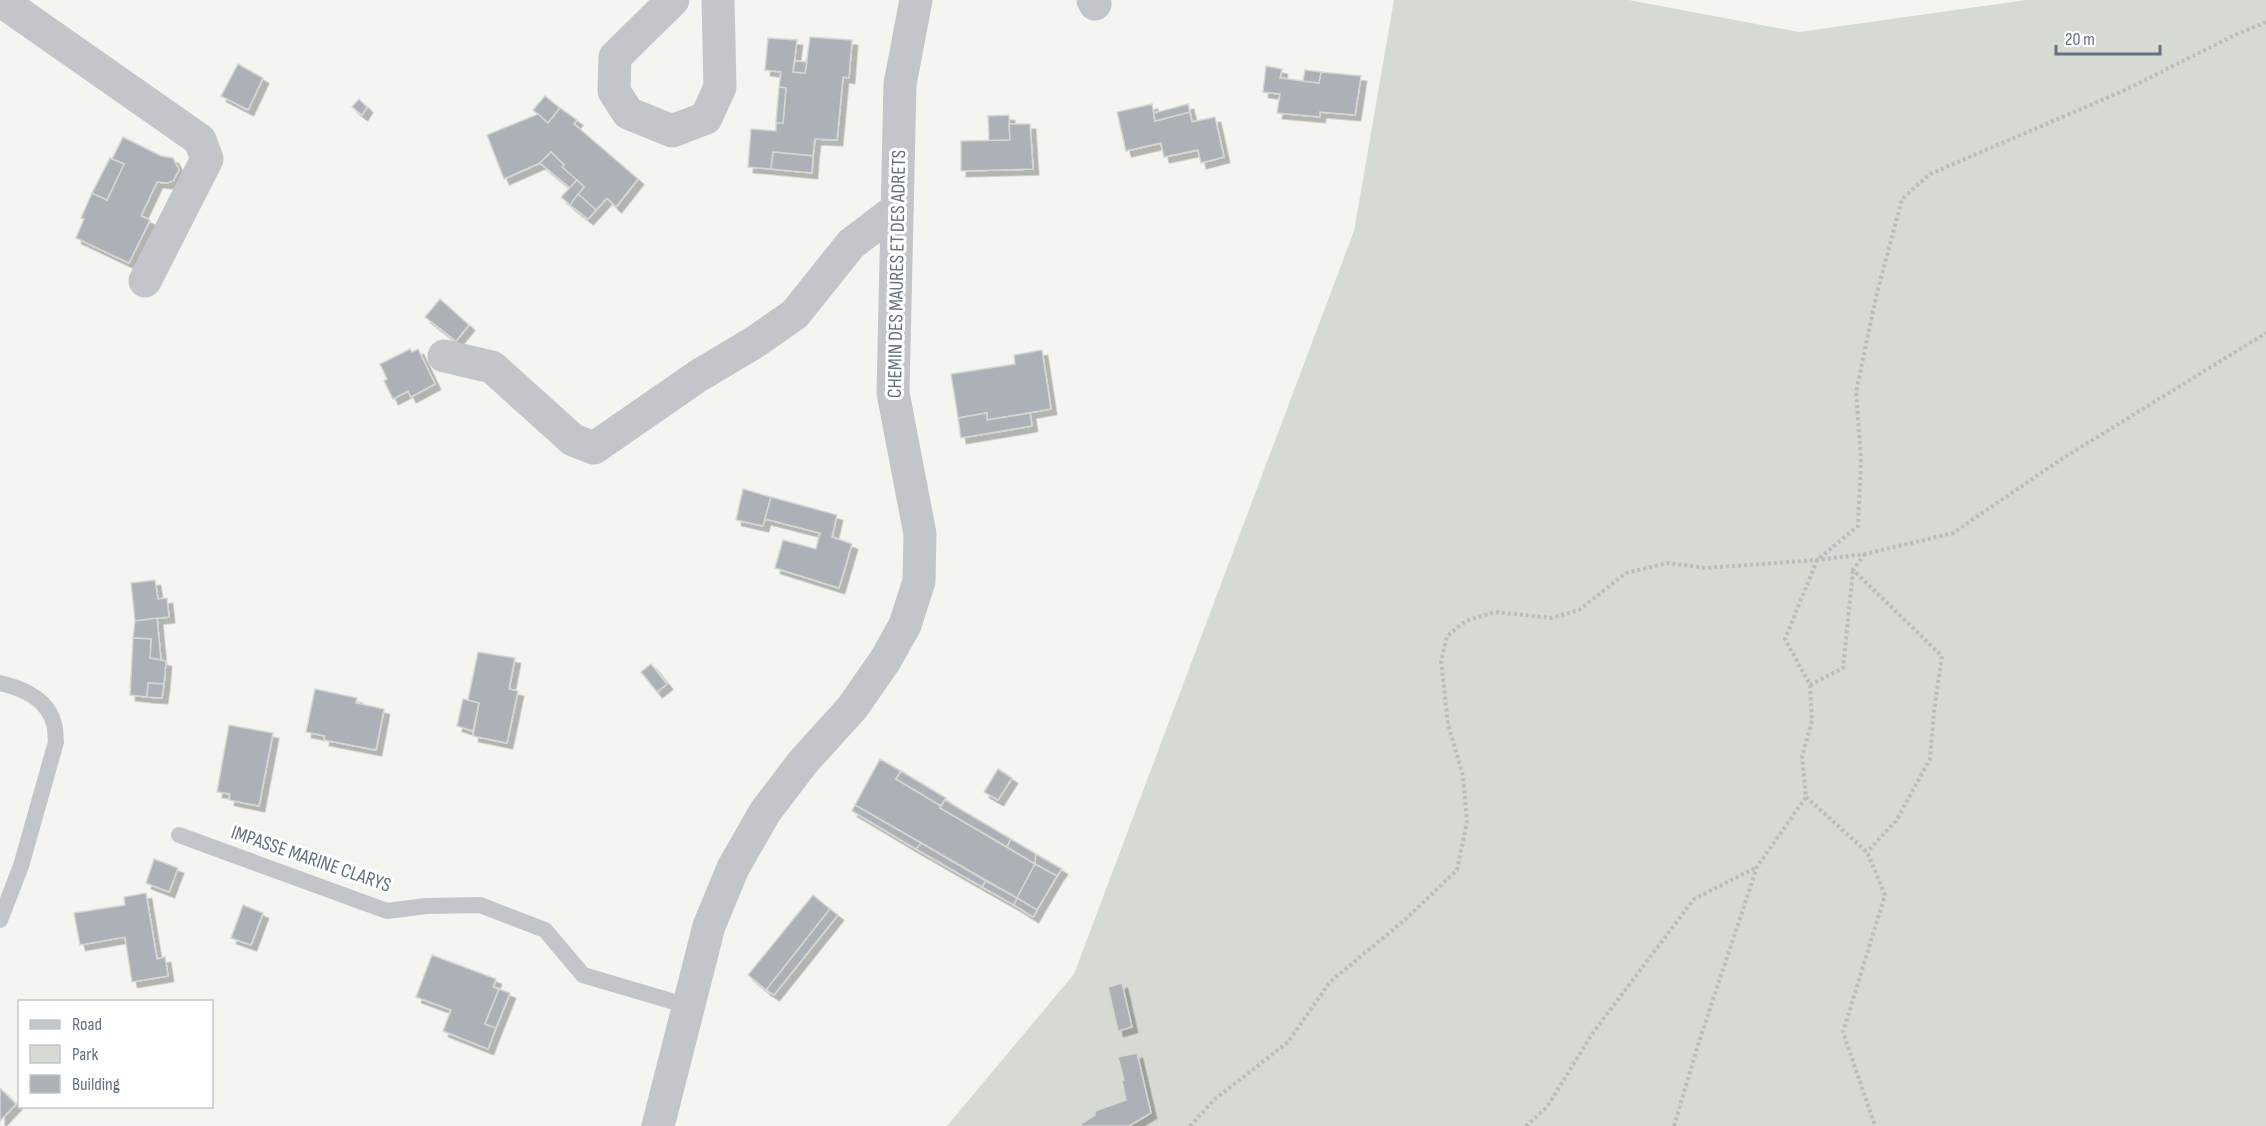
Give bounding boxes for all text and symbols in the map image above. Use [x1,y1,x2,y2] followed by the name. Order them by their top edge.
[2056,18,2160,56] scale bar
[2065,29,2095,50] text: 20 m
[883,150,911,398] street label: CHEMIN DES MAURES ET DES ADRETS
[228,820,394,898] street label: IMPASSE MARINE CLARYS
[18,1000,213,1108] legend
[72,1014,102,1035] text: Road
[72,1044,98,1065] text: Park
[72,1074,120,1095] text: Building

